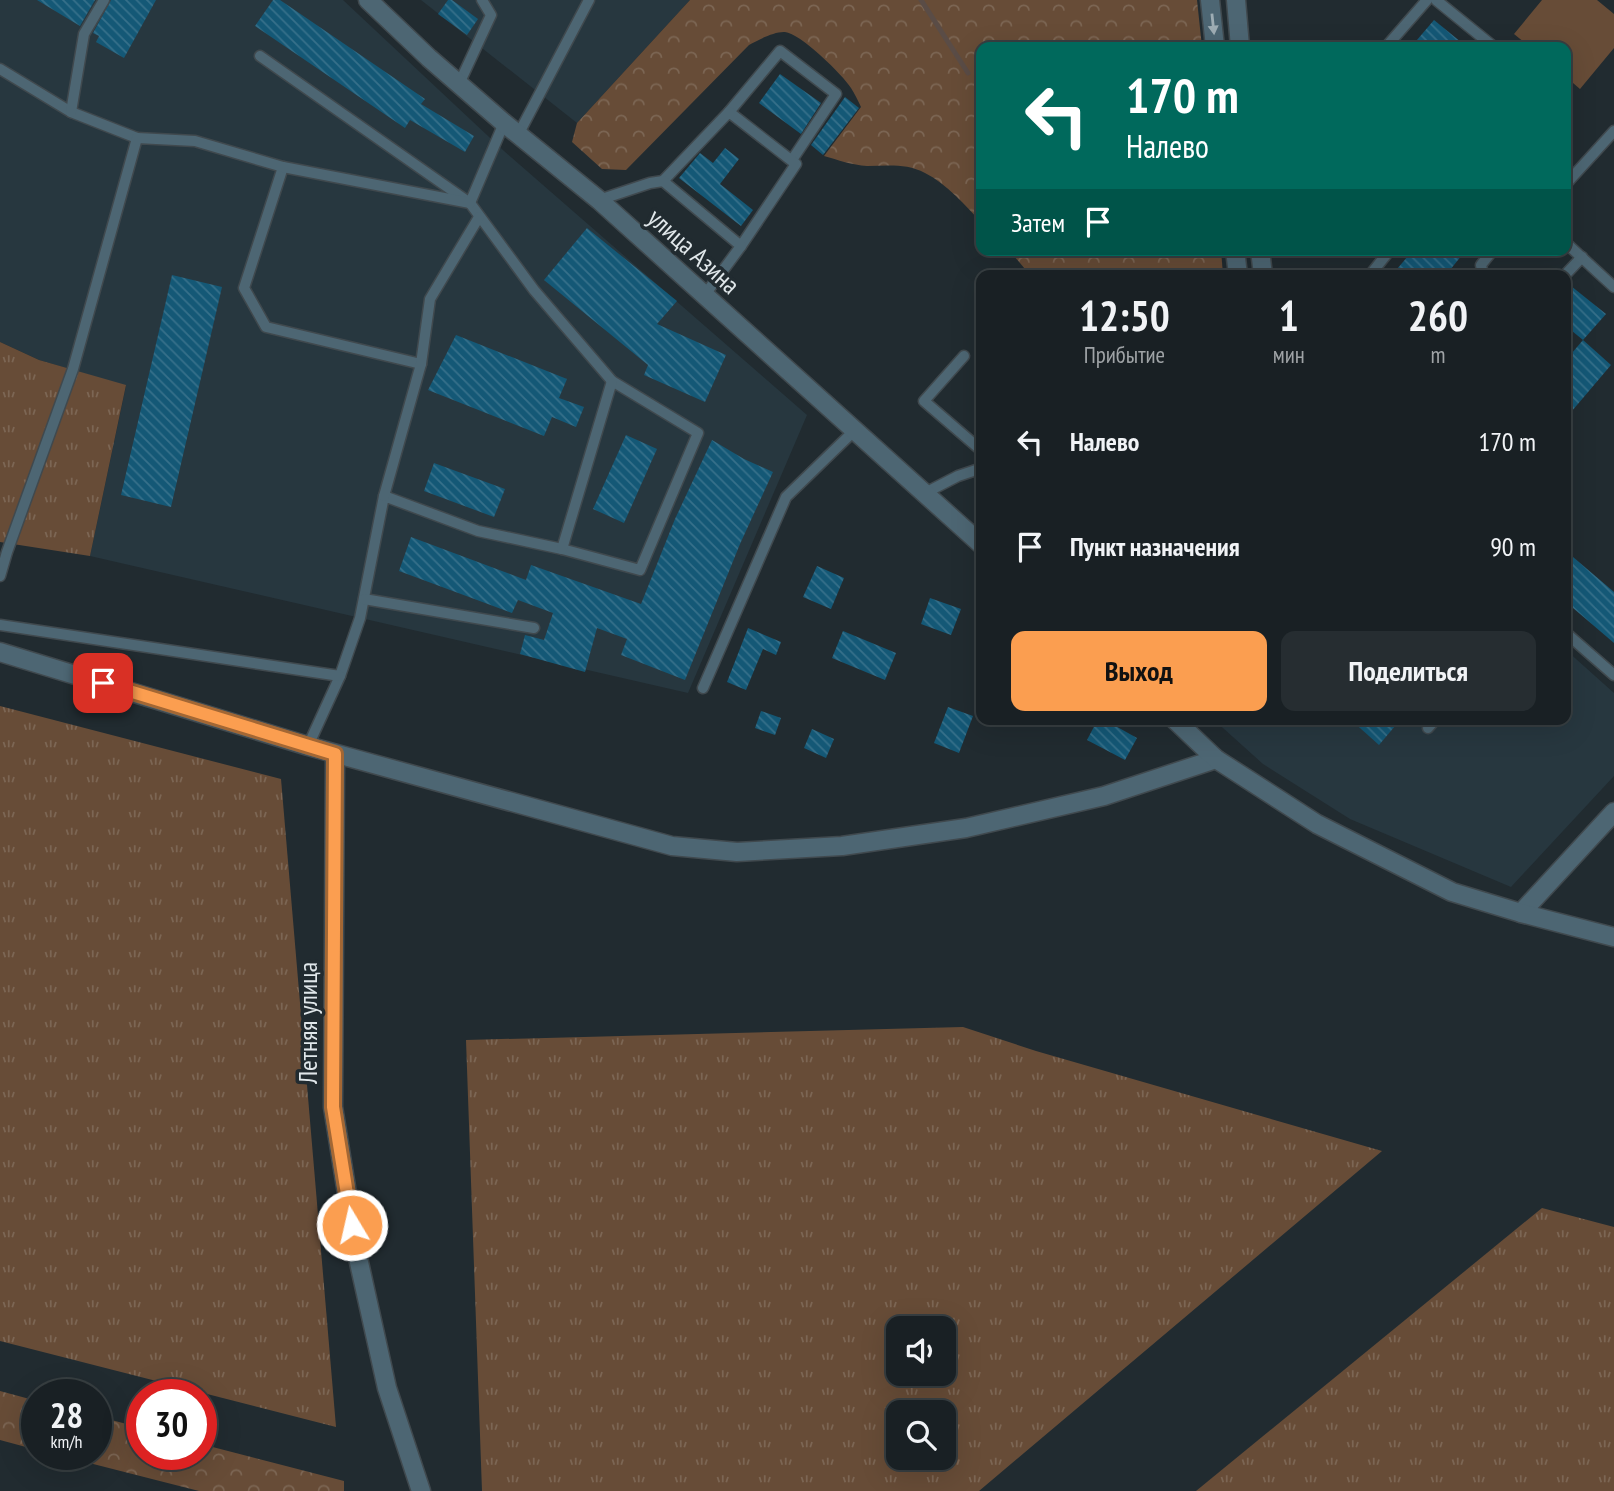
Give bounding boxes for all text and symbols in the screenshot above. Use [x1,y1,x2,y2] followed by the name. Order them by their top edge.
[1208,13,1219,35] one-way arrow
[1126,63,1239,127] text: 170 m
[1011,70,1102,161] icon: left
[1126,125,1209,167] text: Налево
[641,201,747,301] street label: улица Азина
[1079,203,1117,241] icon: arrive
[1011,206,1065,239] text: Затем
[1079,288,1170,343] text: 12:50
[1279,288,1299,343] text: 1
[1408,288,1468,343] text: 260
[1084,340,1165,369] text: Прибытие
[1273,340,1305,369] text: мин
[1430,340,1445,369] text: m
[1011,423,1049,461] icon: left
[1070,425,1139,458] text: Налево
[1478,425,1536,458] text: 170 m
[1011,528,1049,566] icon: arrive
[1070,530,1240,563] text: Пункт назначения
[1490,530,1536,563] text: 90 m
[1011,631,1267,711] button: Выход
[1281,631,1536,711] button: Поделиться
[73,653,133,713] pin
[84,664,122,702] icon: arrive
[291,962,324,1085] street label: Летняя улица
[315,1188,389,1262] position arrow
[886,1316,956,1470] map controls
[886,1316,956,1386] button: sound
[126,1379,217,1470] speed limit sign: 30
[50,1392,83,1438] text: 28
[886,1400,956,1470] button: search
[51,1430,82,1453] text: km/h

